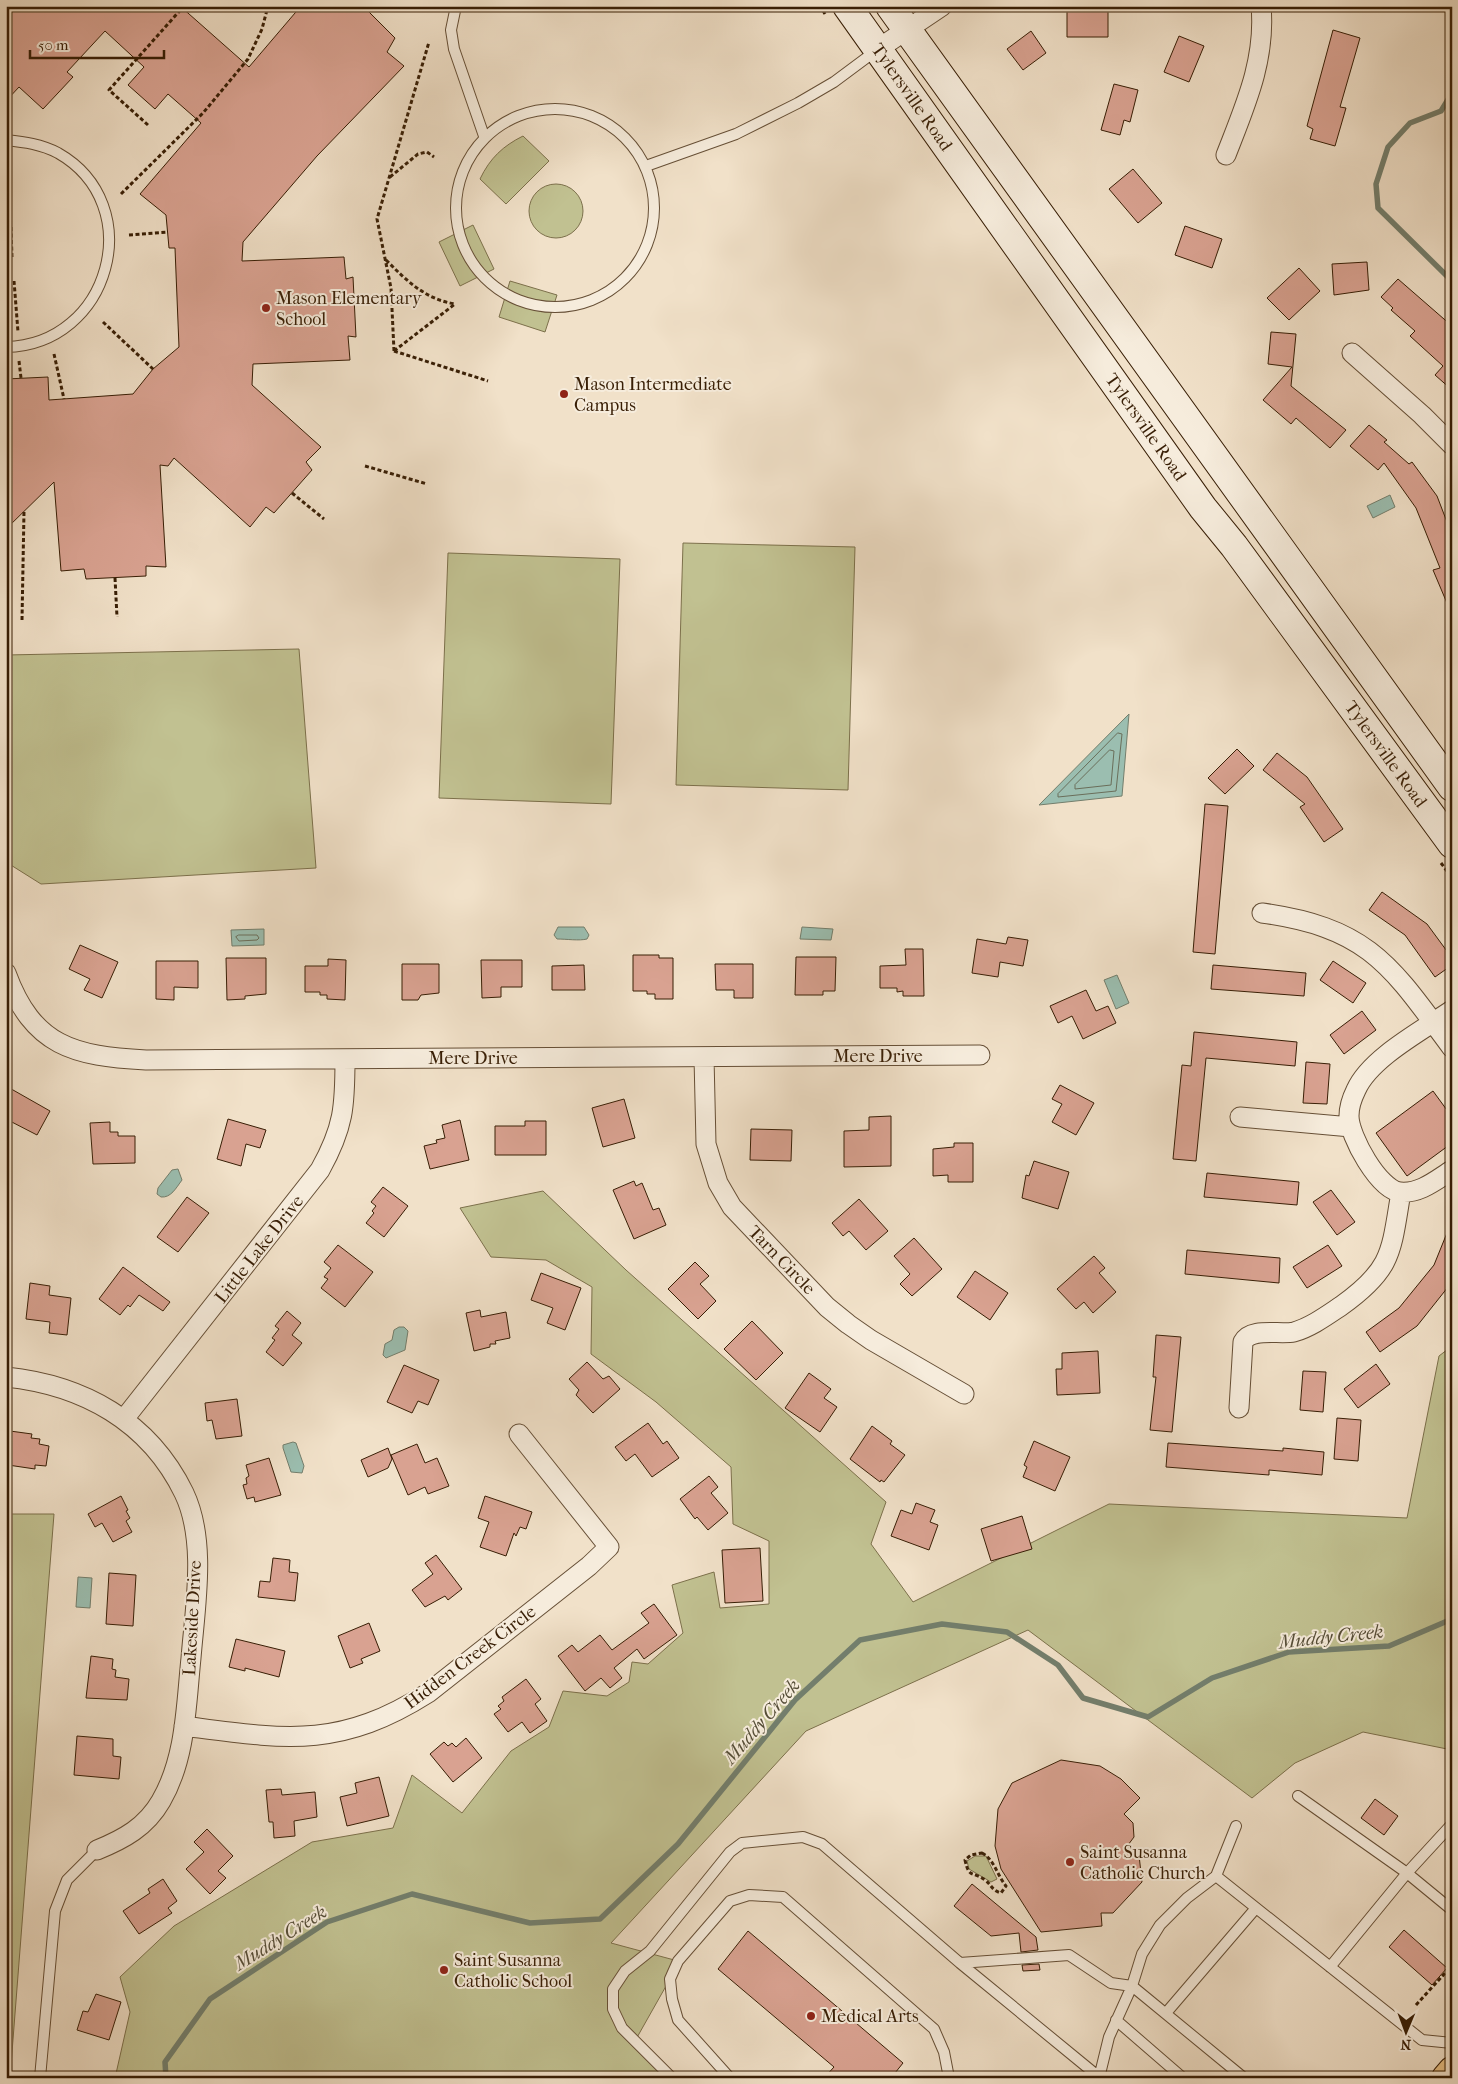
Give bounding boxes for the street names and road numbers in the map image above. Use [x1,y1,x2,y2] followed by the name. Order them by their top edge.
[867,40,957,155] street label: Tylersville Road
[1101,370,1191,485] street label: Tylersville Road
[1340,697,1431,812] street label: Tylersville Road
[833,1046,923,1067] street label: Mere Drive
[428,1048,518,1069] street label: Mere Drive
[211,1191,308,1308] street label: Little Lake Drive
[744,1222,820,1299] street label: Tarn Circle
[179,1560,206,1676] street label: Lakeside Drive
[400,1601,540,1714] street label: Hidden Creek Circle

